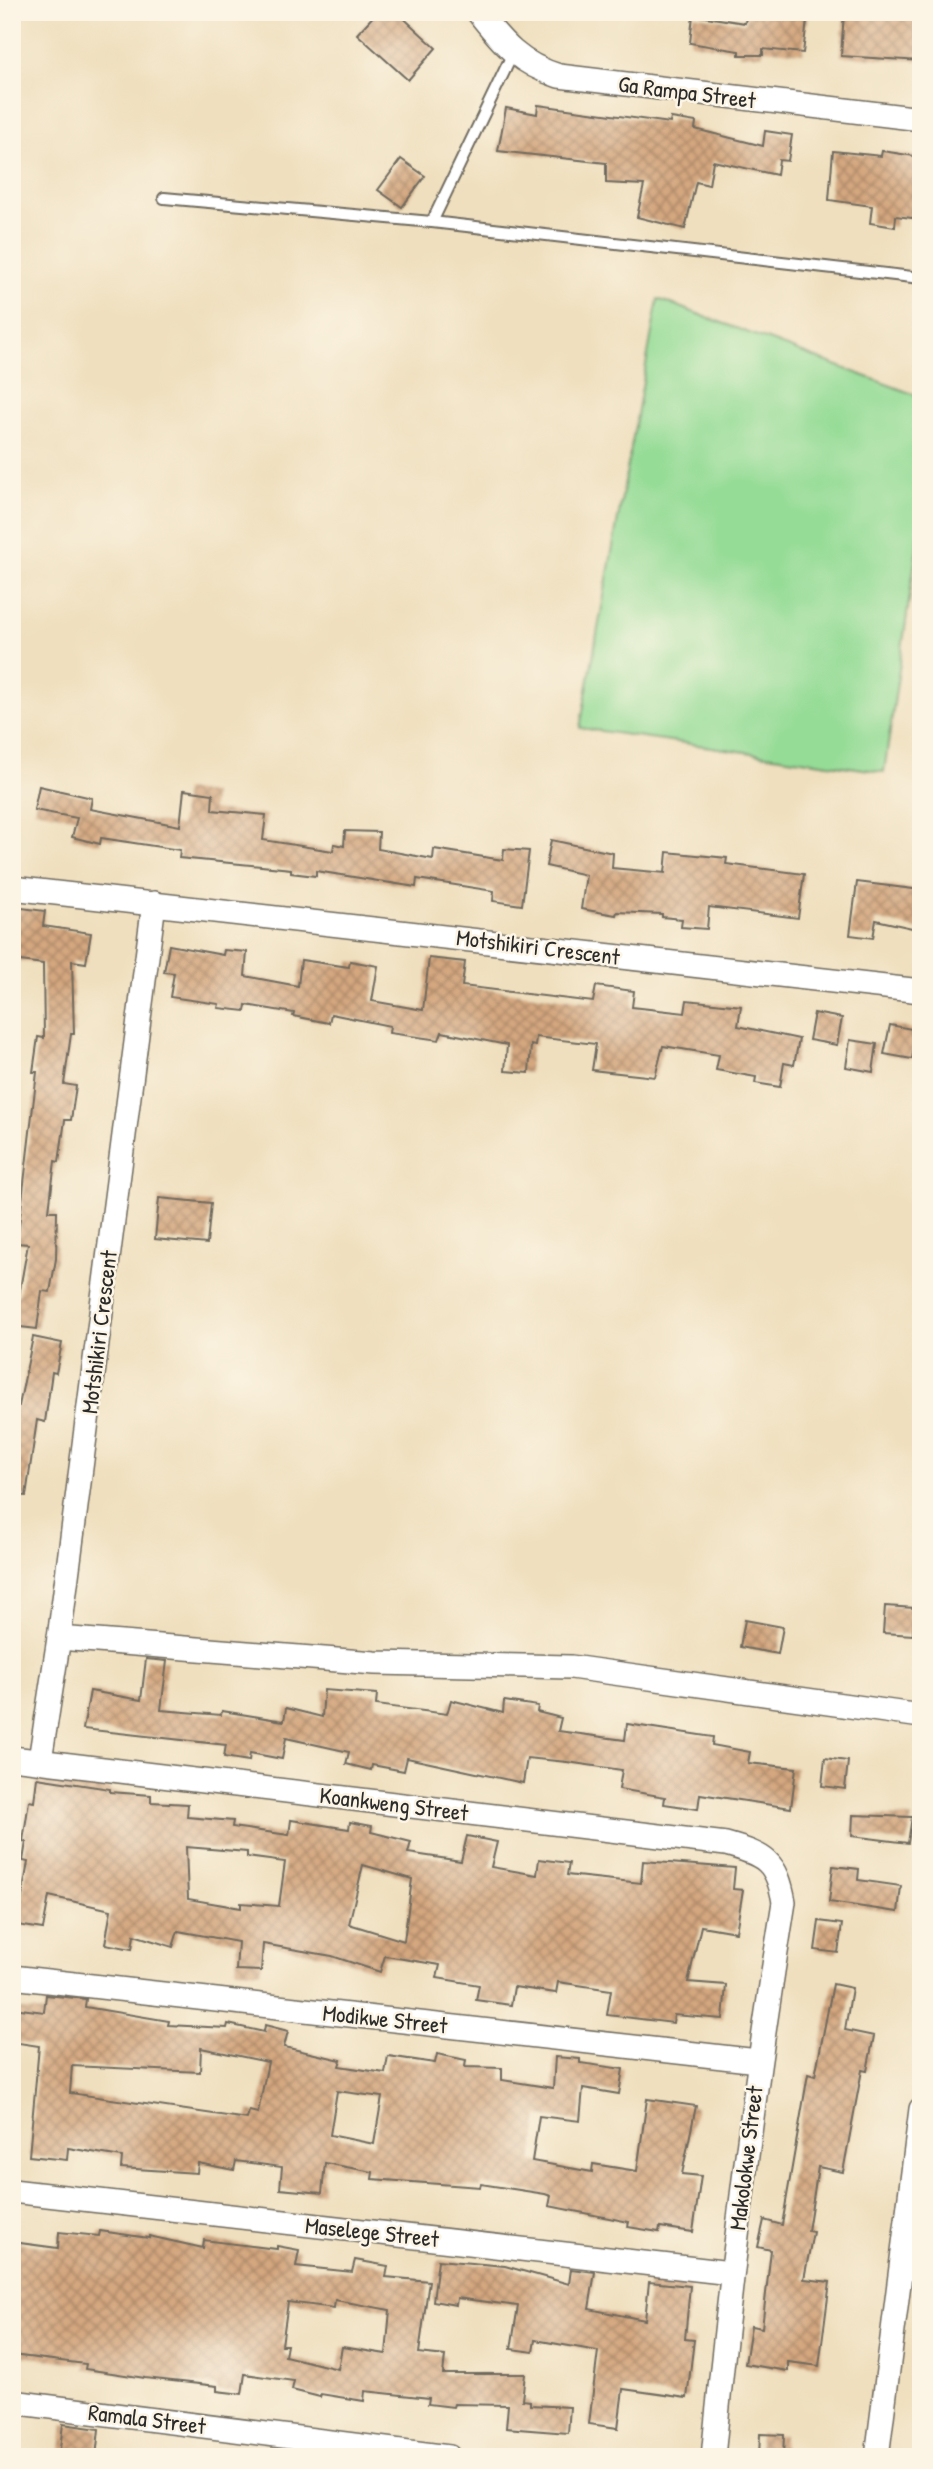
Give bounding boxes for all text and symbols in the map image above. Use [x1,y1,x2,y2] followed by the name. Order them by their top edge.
[617,68,759,115] street label: Ga Rampa Street
[455,921,623,972] street label: Motshikiri Crescent
[73,1247,124,1415] street label: Motshikiri Crescent
[318,1779,471,1828] street label: Koankweng Street
[321,1997,450,2041] street label: Modikwe Street
[721,2083,770,2232] street label: Makolokwe Street
[304,2209,441,2254] street label: Maselege Street
[87,2396,209,2441] street label: Ramala Street

